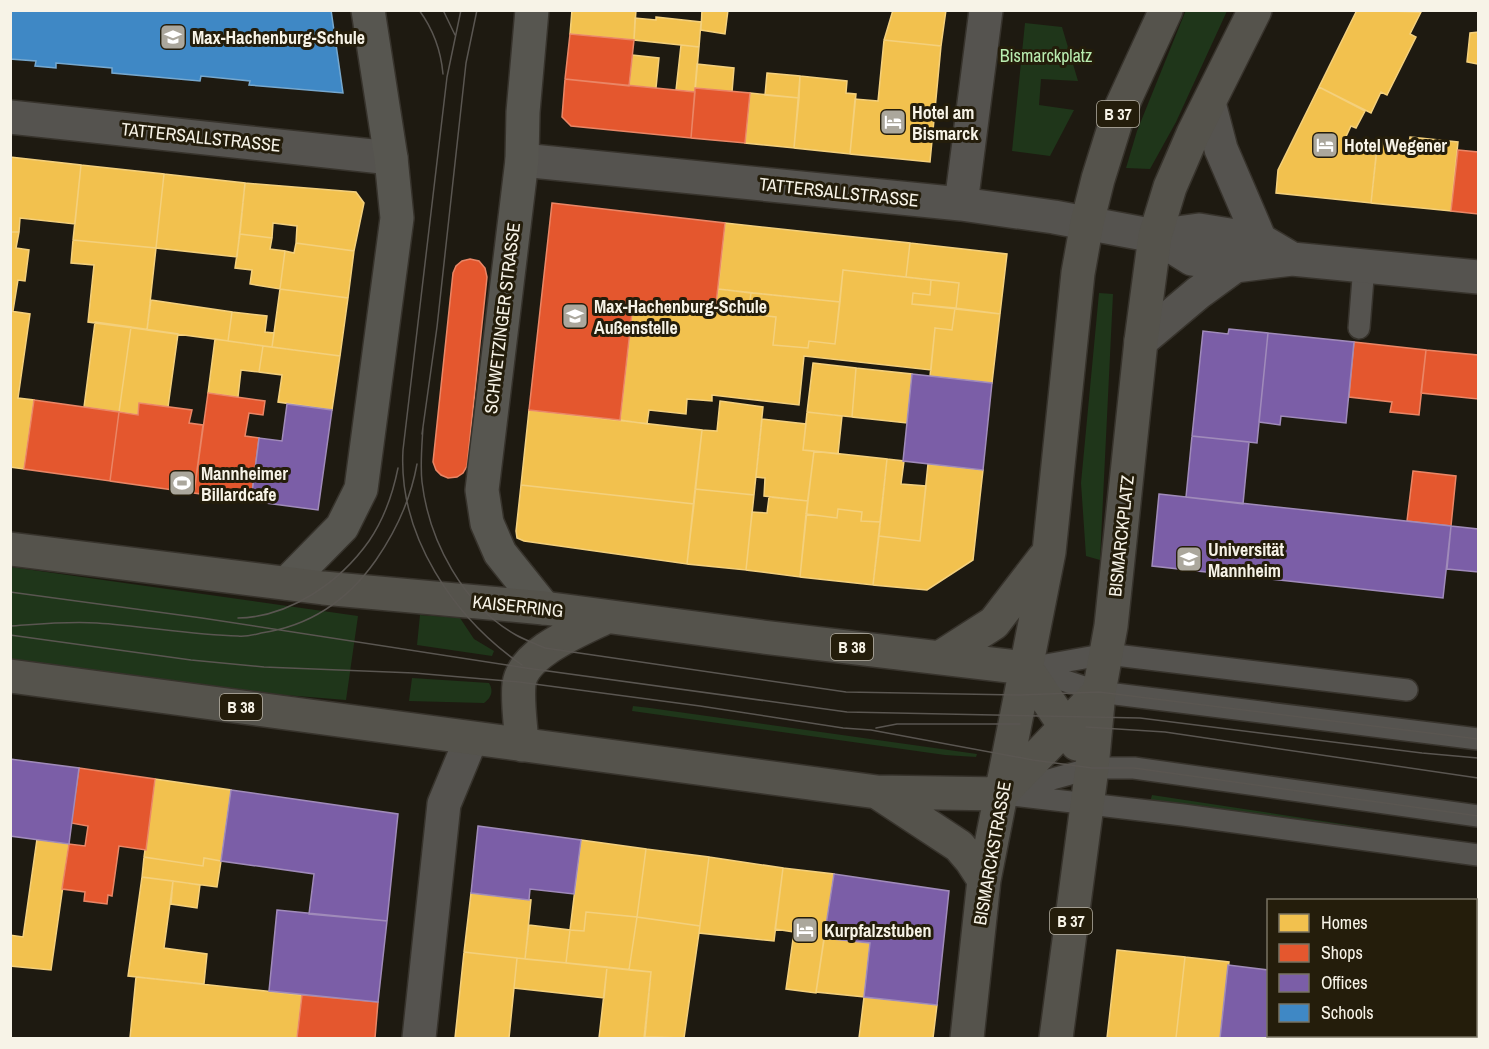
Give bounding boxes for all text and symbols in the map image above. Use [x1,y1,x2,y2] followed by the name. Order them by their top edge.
[158,22,188,52] school or university icon: Max-Hachenburg-Schule
[192,25,365,50] place label: Max-Hachenburg-Schule
[1000,43,1092,68] park label: Bismarckplatz
[912,100,979,146] place label: Hotel am Bismarck
[1097,101,1139,127] road number: B 37
[878,107,908,137] hotel icon: Hotel am Bismarck
[120,116,282,158] street label: TATTERSALLSTRASSE
[1310,130,1340,160] hotel icon: Hotel Wegener
[1344,133,1447,158] place label: Hotel Wegener
[758,171,920,213] street label: TATTERSALLSTRASSE
[478,221,526,415] street label: SCHWETZINGER STRASSE
[594,294,767,340] place label: Max-Hachenburg-Schule Außenstelle
[560,301,590,331] school or university icon: Max-Hachenburg-Schule Außenstelle
[201,461,288,507] place label: Mannheimer Billardcafe
[167,468,197,498] sports icon: Mannheimer Billardcafe
[1102,474,1140,598] street label: BISMARCKPLATZ
[1208,537,1284,583] place label: Universität Mannheim
[1174,544,1204,574] school or university icon: Universität Mannheim
[471,589,565,623] street label: KAISERRING
[831,634,873,660] road number: B 38
[220,694,262,720] road number: B 38
[967,779,1017,927] street label: BISMARCKSTRASSE
[1267,899,1477,1037] legend
[1050,908,1092,934] road number: B 37
[1321,910,1368,935] text: Homes
[790,915,820,945] hotel icon: Kurpfalzstuben
[824,918,931,943] place label: Kurpfalzstuben
[1321,940,1363,965] text: Shops
[1321,970,1368,995] text: Offices
[1321,1000,1374,1025] text: Schools

